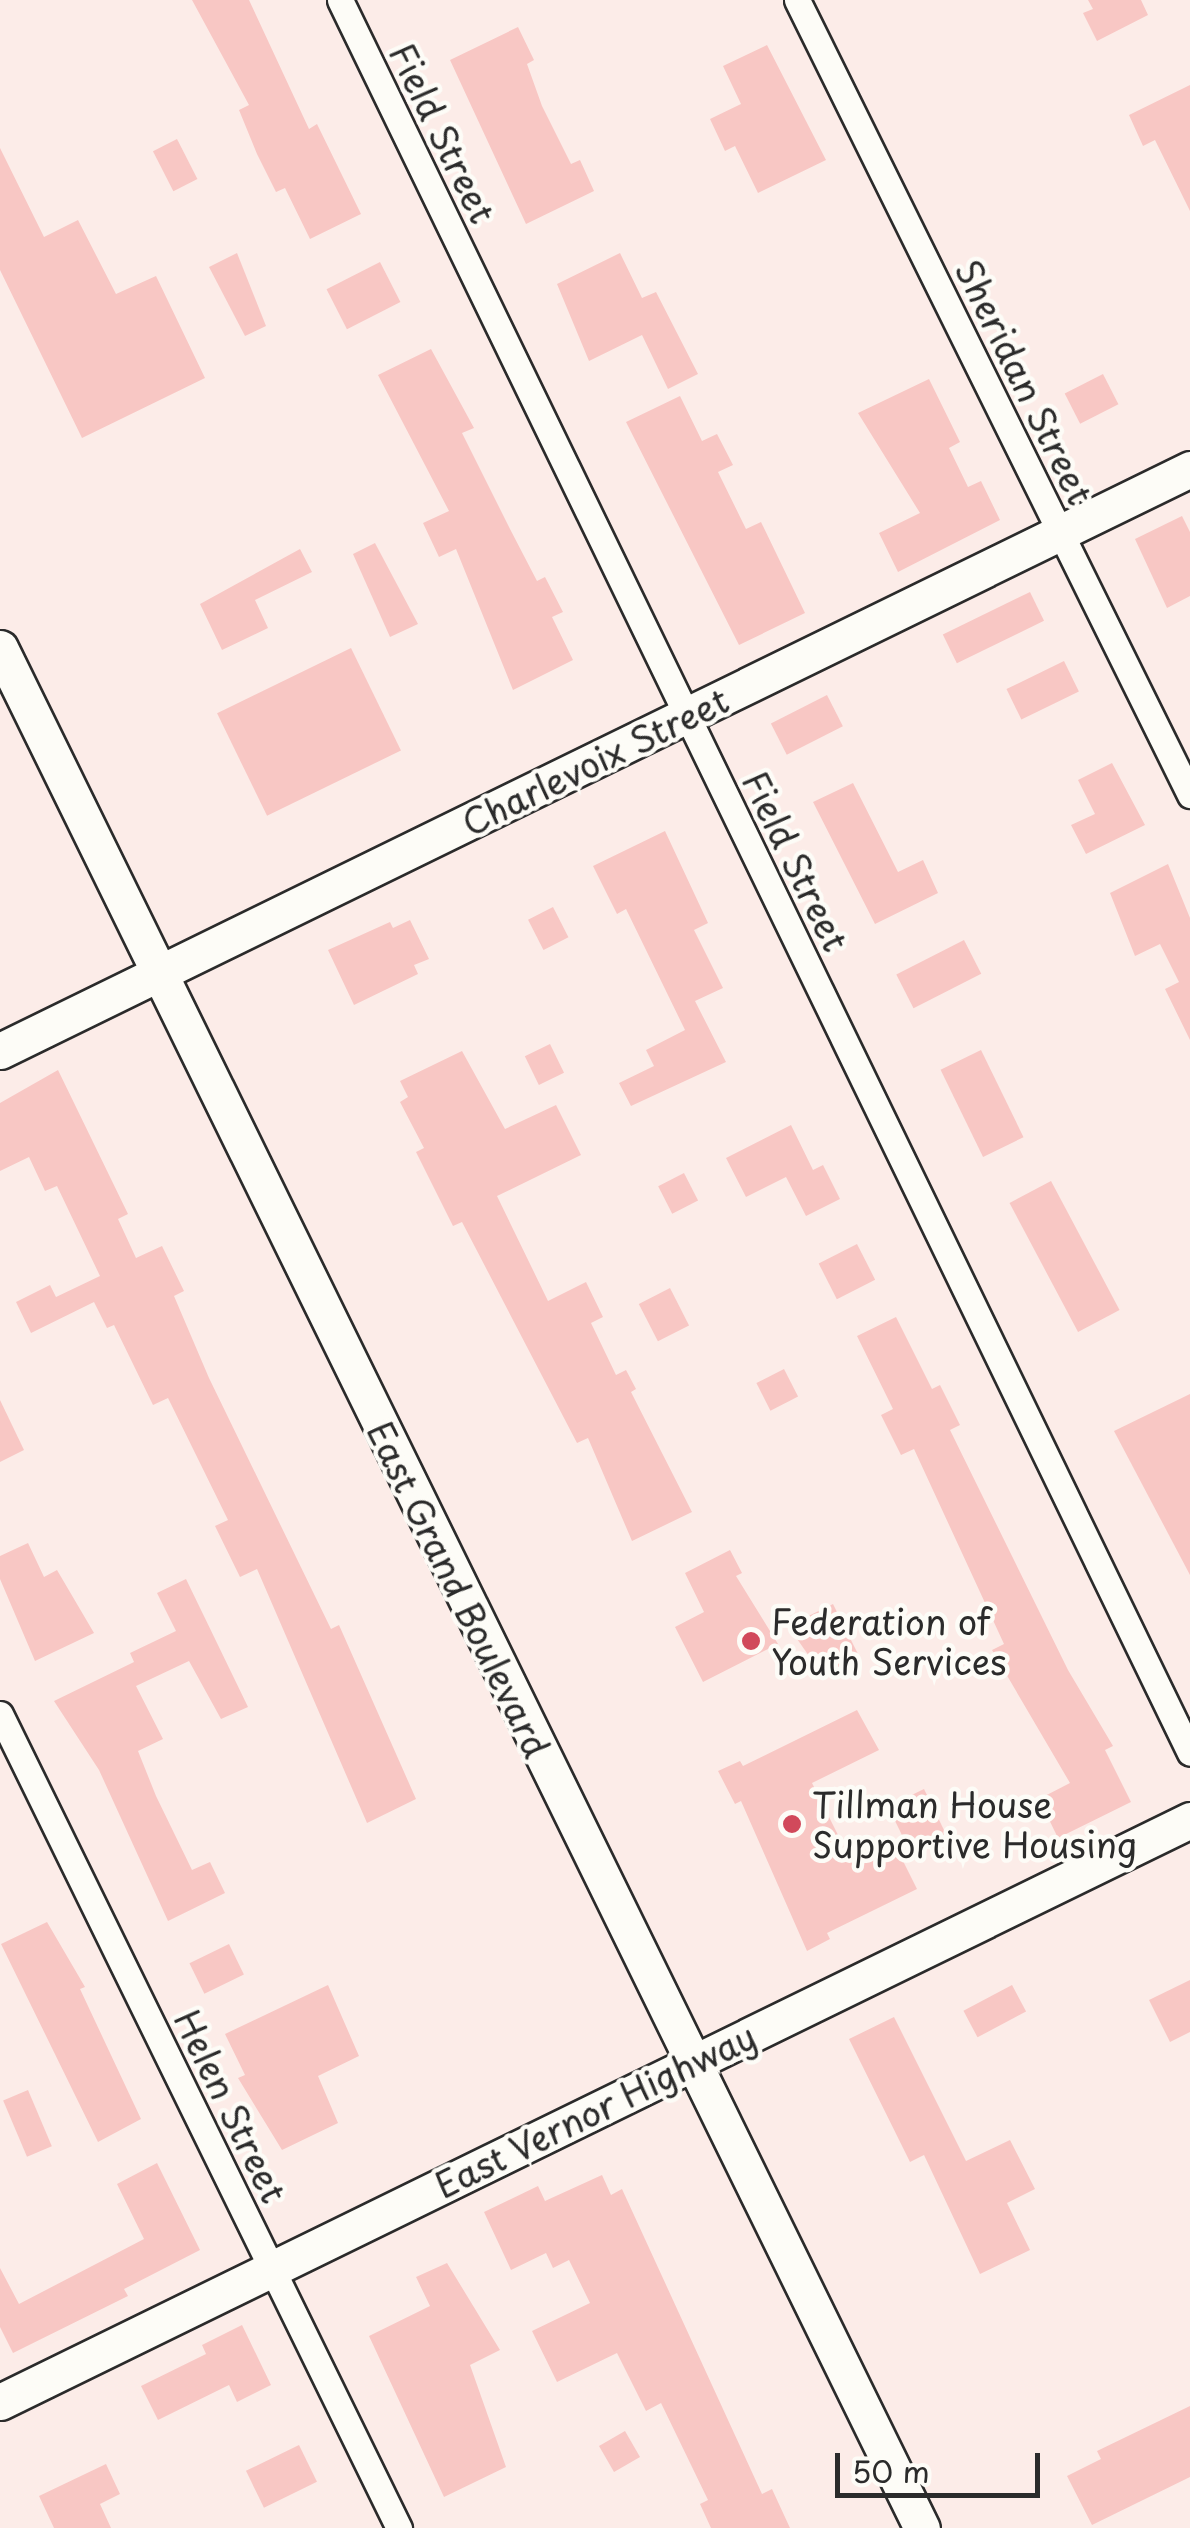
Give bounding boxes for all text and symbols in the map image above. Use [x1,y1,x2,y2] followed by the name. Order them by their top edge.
[382,37,504,229] street label: Field Street
[948,253,1102,511] street label: Sheridan Street
[454,678,736,844] street label: Charlevoix Street
[735,765,857,957] street label: Field Street
[359,1414,559,1764] street label: East Grand Boulevard
[771,1600,1008,1682] place label: Federation of Youth Services
[740,1630,762,1652] marker: Federation of Youth Services
[812,1783,1137,1865] place label: Tillman House Supportive Housing
[781,1813,803,1835] marker: Tillman House Supportive Housing
[166,2001,296,2211] street label: Helen Street
[427,2014,763,2206] street label: East Vernor Highway
[840,2433,1045,2495] scale bar
[852,2448,930,2493] text: 50 m

